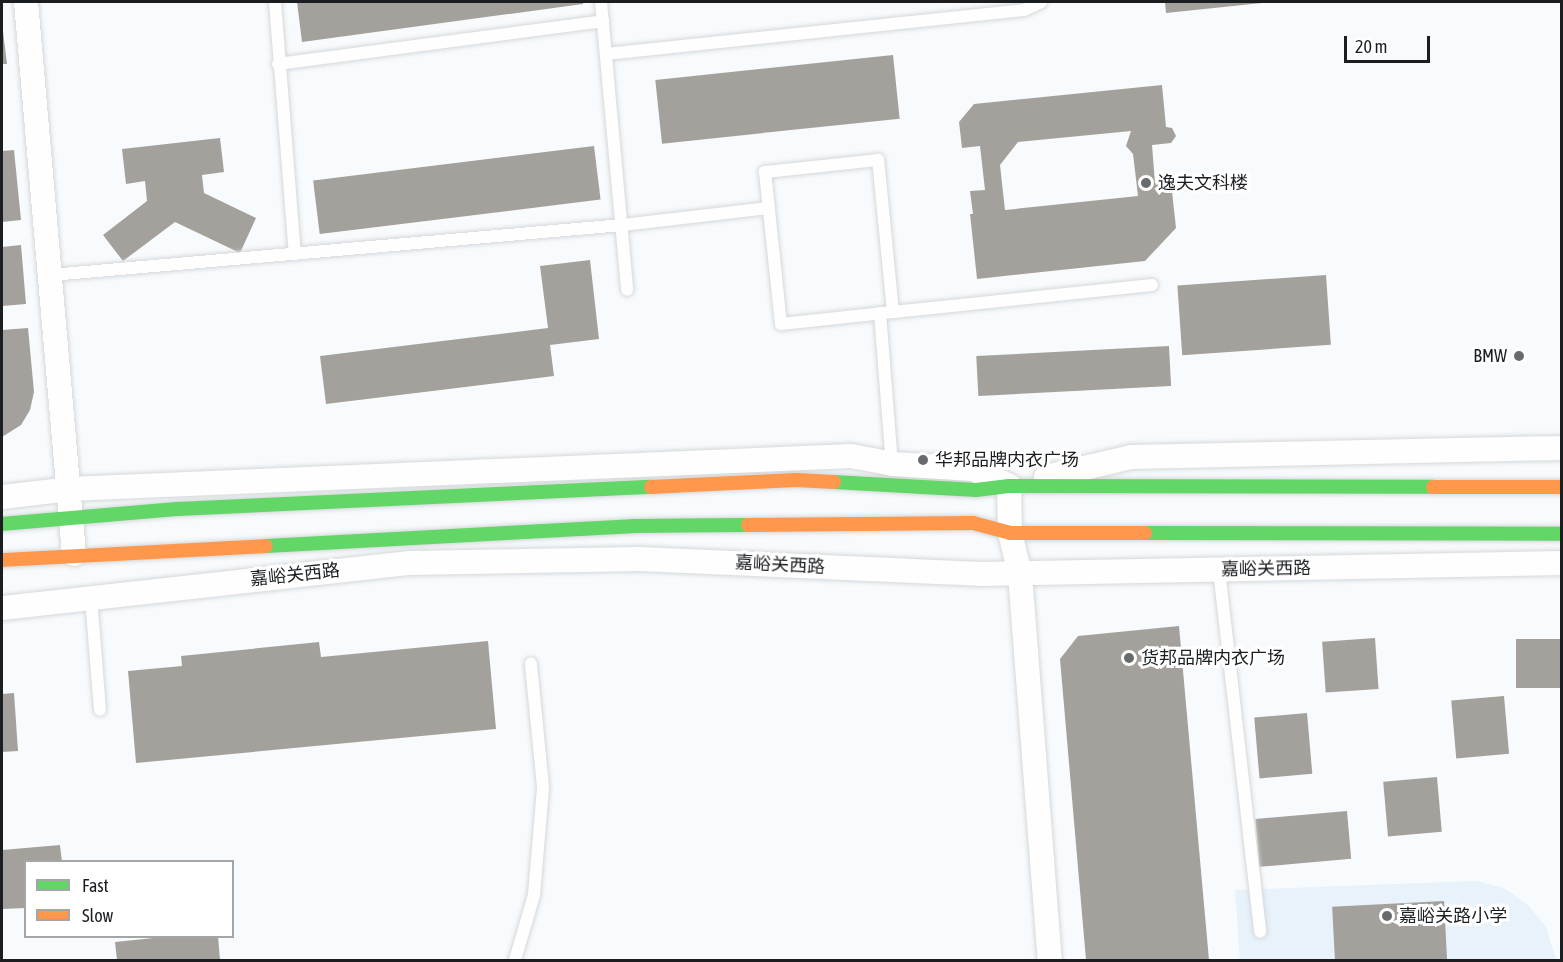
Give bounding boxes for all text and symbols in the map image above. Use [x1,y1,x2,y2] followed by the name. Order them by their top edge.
[1347,24,1432,62] scale bar
[1355,36,1387,57] text: 20 m
[1158,172,1248,194] place label: 逸夫文科楼
[1139,176,1153,190] marker: 逸夫文科楼
[1473,345,1507,367] place label: BMW
[1512,349,1526,363] marker: BMW
[935,449,1079,471] place label: 华邦品牌内衣广场
[916,453,930,467] marker: 华邦品牌内衣广场
[734,552,826,578] street label: 嘉峪关西路
[1221,557,1311,581] street label: 嘉峪关西路
[249,560,341,590] street label: 嘉峪关西路
[1141,647,1285,669] place label: 货邦品牌内衣广场
[1122,651,1136,665] marker: 货邦品牌内衣广场
[24,860,234,938] legend
[82,875,109,896] text: Fast
[82,905,113,926] text: Slow
[1399,905,1507,927] place label: 嘉峪关路小学
[1380,909,1394,923] marker: 嘉峪关路小学

